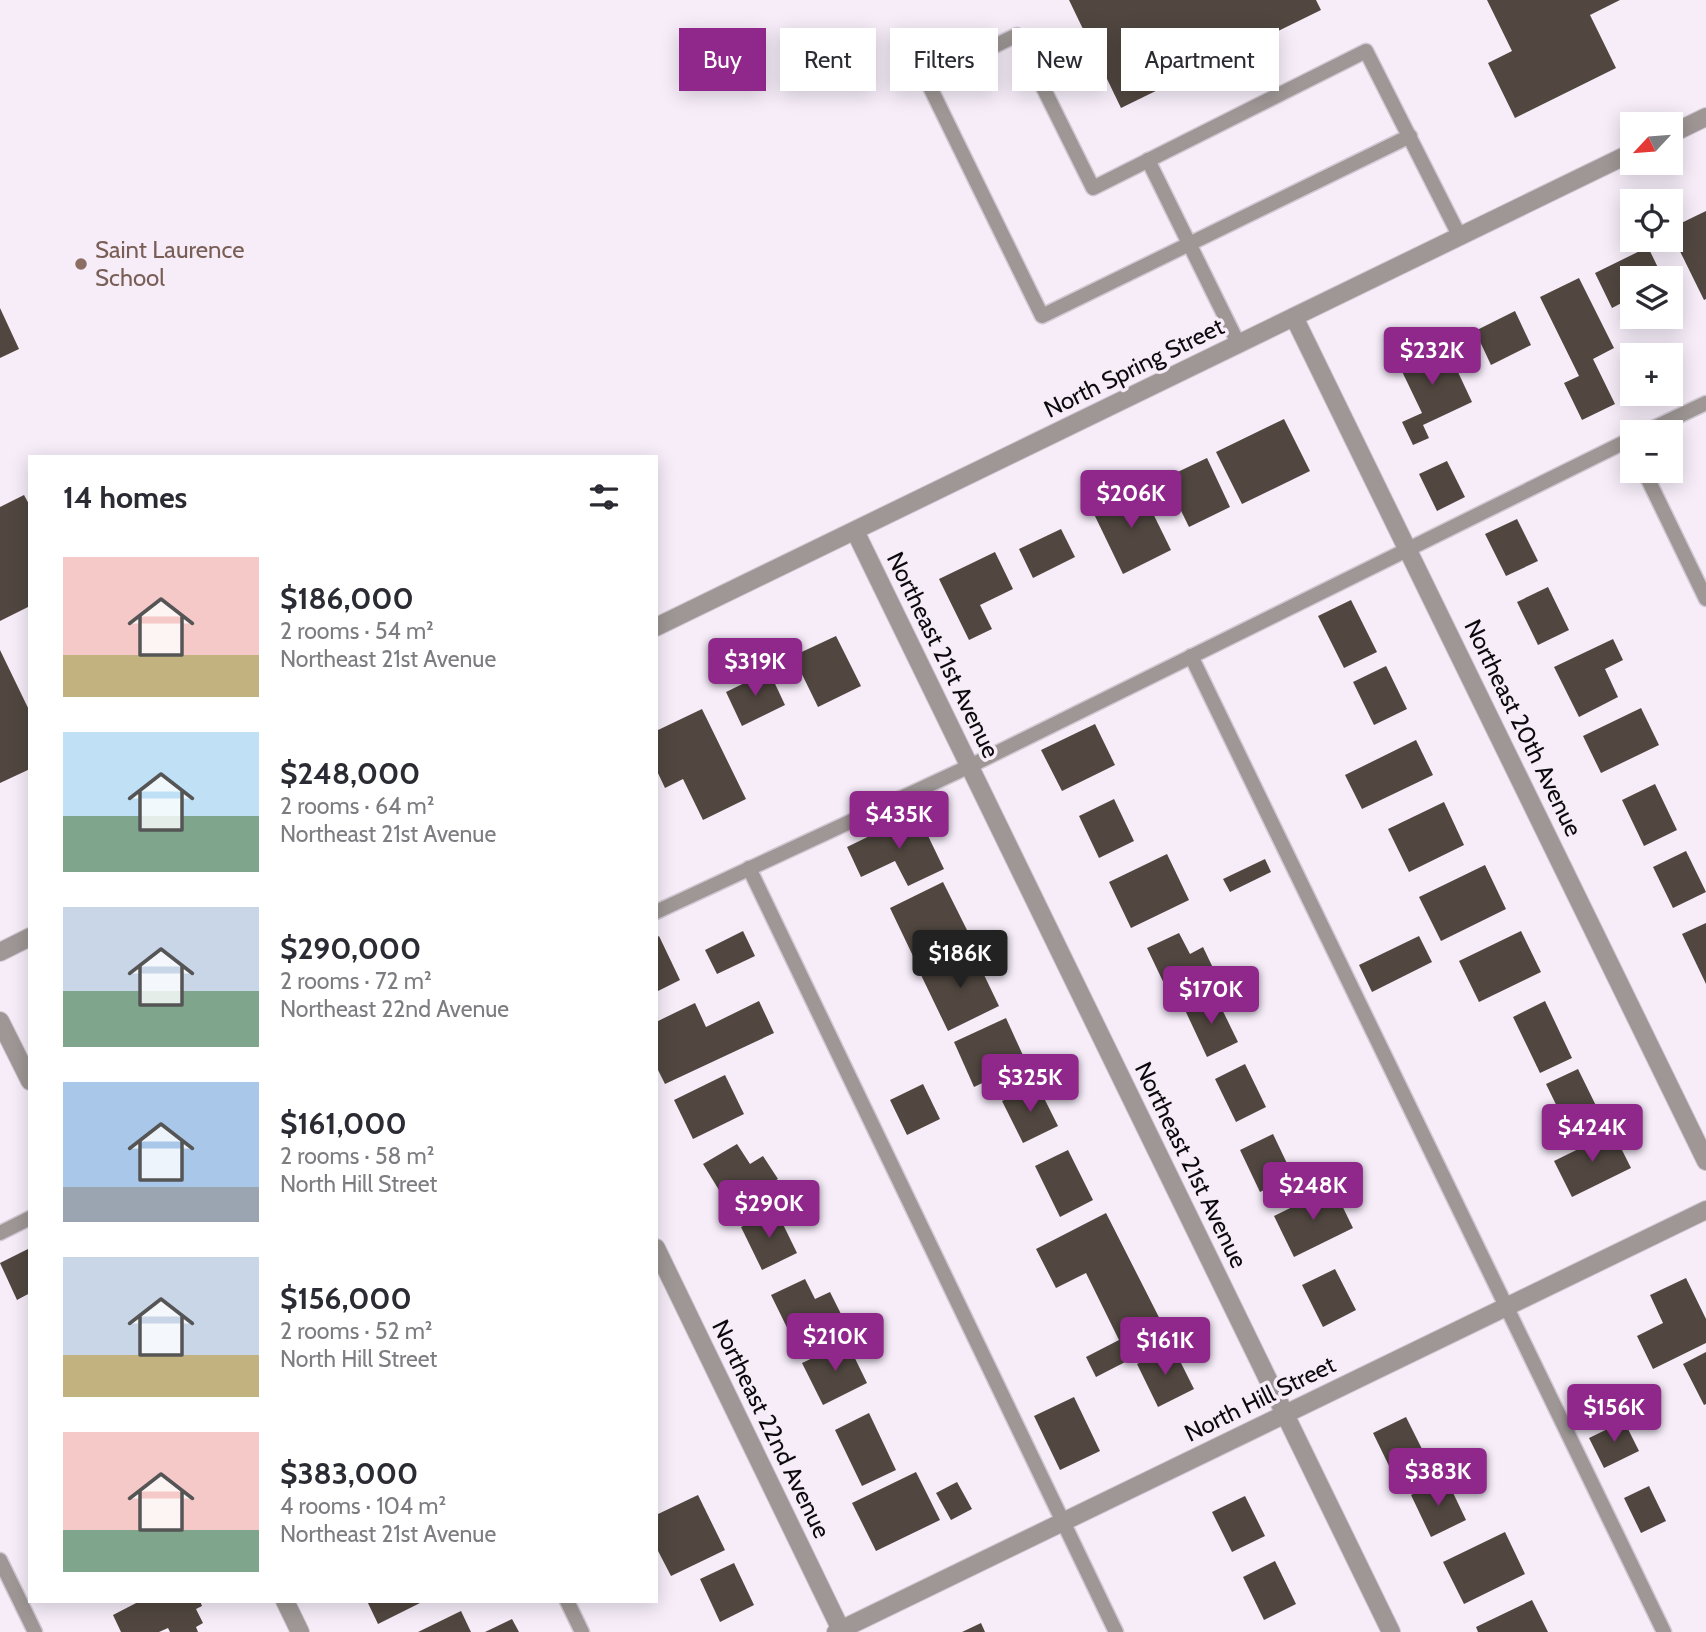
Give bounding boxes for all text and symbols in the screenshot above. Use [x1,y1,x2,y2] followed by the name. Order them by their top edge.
[679,28,766,91] chip: Buy
[780,28,876,91] chip: Rent
[890,28,998,91] chip: Filters
[1012,28,1107,91] chip: New
[1121,28,1279,91] chip: Apartment
[1620,112,1684,175] north arrow
[1620,112,1683,483] map controls
[1620,189,1683,252] button: locate
[95,235,244,292] place label: Saint Laurence School
[73,256,89,272] marker: Saint Laurence School
[1620,266,1683,329] button: layers
[1039,312,1228,424] street label: North Spring Street
[1383,328,1481,387] pin: $232K
[1400,336,1464,364] text: $232K
[1620,343,1683,406] button: +
[1620,420,1683,483] button: −
[1082,470,1180,530] pin: $206K
[585,478,623,516] icon: filters
[63,479,187,516] text: 14 homes
[1096,479,1166,507] text: $206K
[881,547,1006,763] street label: Northeast 21st Avenue
[280,580,414,617] text: $186,000
[119,585,203,669] icon: home
[1458,615,1589,841] street label: Northeast 20th Avenue
[280,617,434,645] text: 2 rooms · 54 m²
[706,638,804,698] pin: $319K
[280,645,496,673] text: Northeast 21st Avenue
[724,647,786,675] text: $319K
[280,755,420,792] text: $248,000
[119,760,203,844] icon: home
[280,792,434,820] text: 2 rooms · 64 m²
[850,792,948,851] pin: $435K
[866,800,932,828] text: $435K
[280,820,496,848] text: Northeast 21st Avenue
[280,930,421,967] text: $290,000
[911,930,1009,990] pin: $186K
[119,935,203,1019] icon: home
[928,939,992,967] text: $186K
[280,967,432,995] text: 2 rooms · 72 m²
[1162,967,1260,1026] pin: $170K
[1179,975,1243,1003] text: $170K
[280,995,509,1023] text: Northeast 22nd Avenue
[981,1054,1079,1114] pin: $325K
[1129,1057,1254,1273] street label: Northeast 21st Avenue
[998,1063,1062,1091] text: $325K
[1543,1104,1641,1164] pin: $424K
[280,1105,407,1142] text: $161,000
[119,1110,203,1194] icon: home
[1558,1113,1626,1141] text: $424K
[280,1142,434,1170] text: 2 rooms · 58 m²
[1264,1162,1362,1222] pin: $248K
[280,1170,437,1198] text: North Hill Street
[1279,1171,1347,1199] text: $248K
[720,1180,818,1240] pin: $290K
[734,1189,804,1217] text: $290K
[280,1280,412,1317] text: $156,000
[119,1285,203,1369] icon: home
[786,1314,884,1373] pin: $210K
[706,1315,837,1543] street label: Northeast 22nd Avenue
[280,1317,433,1345] text: 2 rooms · 52 m²
[1116,1318,1214,1377] pin: $161K
[803,1322,867,1350] text: $210K
[1136,1326,1194,1354] text: $161K
[280,1345,437,1373] text: North Hill Street
[1180,1350,1340,1448] street label: North Hill Street
[1565,1384,1663,1444] pin: $156K
[1583,1393,1645,1421] text: $156K
[1389,1448,1487,1508] pin: $383K
[280,1455,418,1492] text: $383,000
[1405,1457,1471,1485] text: $383K
[119,1460,203,1544] icon: home
[280,1492,446,1520] text: 4 rooms · 104 m²
[280,1520,496,1548] text: Northeast 21st Avenue

